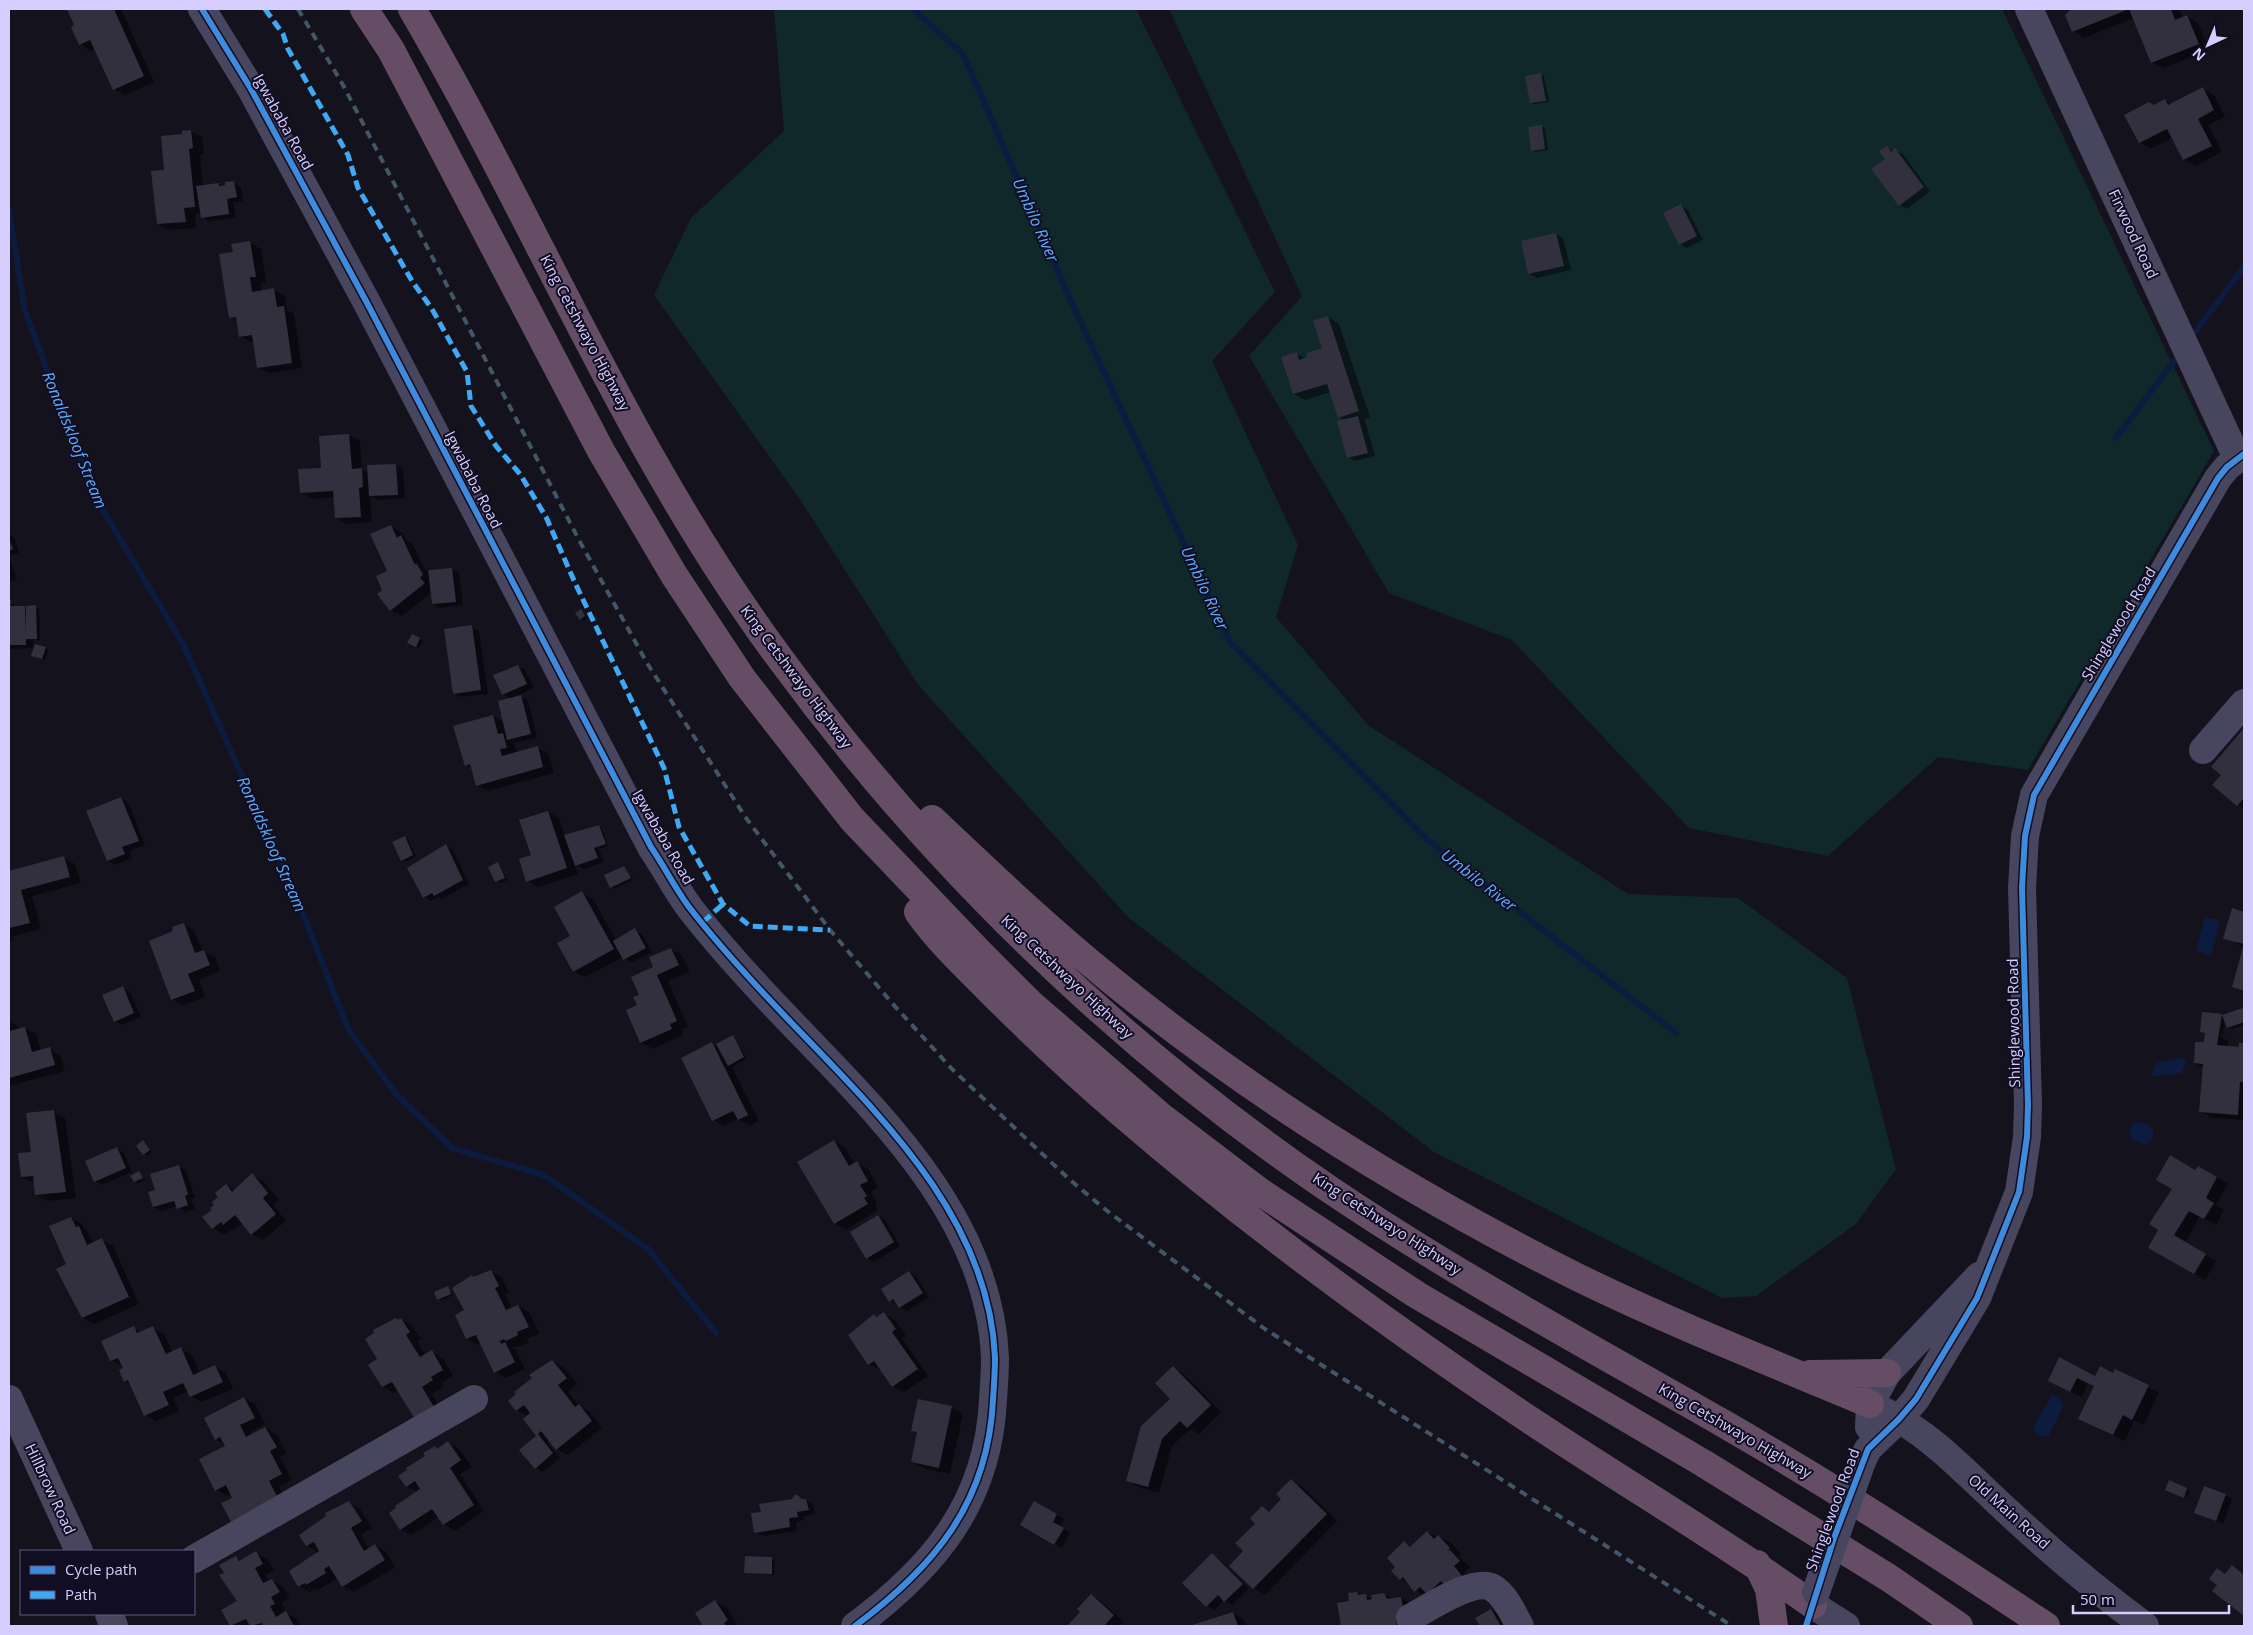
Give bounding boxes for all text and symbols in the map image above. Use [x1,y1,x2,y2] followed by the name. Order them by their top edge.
[2183,20,2233,70] north arrow
[2188,44,2209,66] text: N
[249,70,319,173] street label: Igwababa Road
[1008,174,1065,266] water label: Umbilo River
[2105,186,2163,281] street label: Firwood Road
[536,251,636,414] street label: King Cetshwayo Highway
[37,368,113,512] water label: Ronaldskloof Stream
[441,427,507,532] street label: Igwababa Road
[1176,543,1234,634] water label: Umbilo River
[2076,563,2160,684] street label: Shinglewood Road
[737,601,857,752] street label: King Cetshwayo Highway
[232,773,312,915] water label: Ronaldskloof Stream
[628,785,699,888] street label: Igwababa Road
[1437,844,1522,917] water label: Umbilo River
[997,910,1138,1043] street label: King Cetshwayo Highway
[2002,958,2024,1088] street label: Shinglewood Road
[1309,1167,1466,1279] street label: King Cetshwayo Highway
[1655,1378,1816,1482] street label: King Cetshwayo Highway
[21,1440,81,1537] street label: Hillbrow Road
[1801,1445,1864,1574] street label: Shinglewood Road
[1965,1469,2055,1553] street label: Old Main Road
[20,1550,195,1615] legend
[65,1559,137,1579] text: Cycle path
[2073,1582,2229,1614] scale bar
[65,1584,97,1604] text: Path
[2080,1589,2115,1609] text: 50 m

